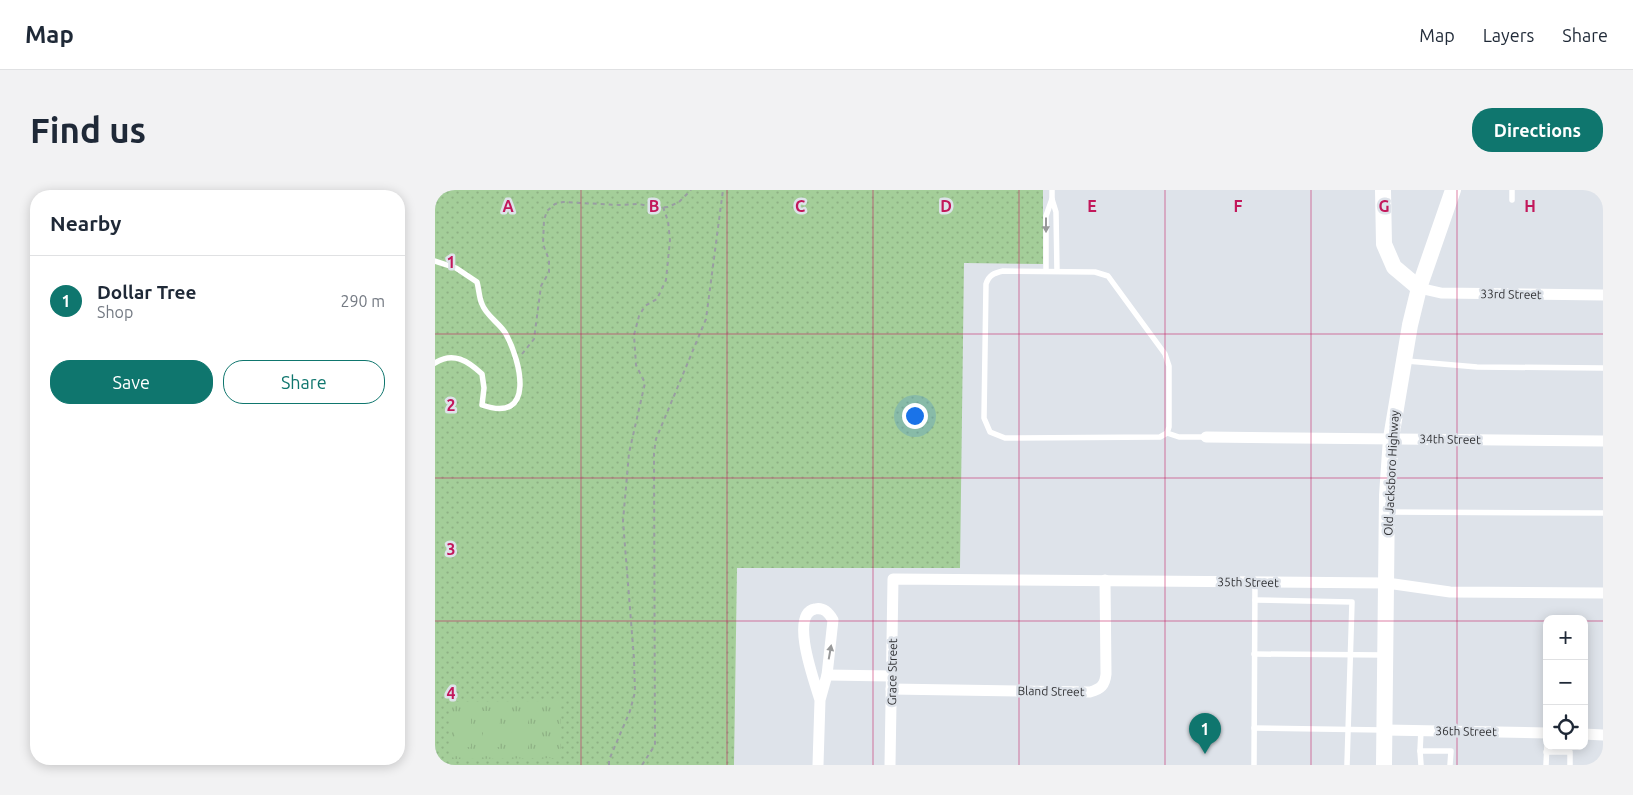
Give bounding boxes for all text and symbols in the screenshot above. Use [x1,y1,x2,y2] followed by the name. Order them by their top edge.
[25,21,74,48] text: Map
[1419,25,1455,45] text: Map
[1483,25,1534,45] text: Layers
[1562,25,1608,45] text: Share
[1472,108,1603,152] button: Directions
[30,110,146,150] text: Find us
[502,197,514,215] text: A
[649,197,659,215] text: B
[795,197,805,215] text: C
[940,197,952,215] text: D
[1087,197,1097,215] text: E
[1234,197,1243,215] text: F
[1378,197,1390,215] text: G
[1524,197,1536,215] text: H
[50,211,121,235] text: Nearby
[1042,217,1050,233] one-way arrow
[446,253,456,271] text: 1
[97,281,196,303] text: Dollar Tree
[1480,287,1542,301] street label: 33rd Street
[61,292,71,310] text: 1
[340,292,385,310] text: 290 m
[97,303,133,321] text: Shop
[50,360,213,404] button: Save
[223,360,385,404] button: Share
[446,396,456,414] text: 2
[902,403,928,429] your location
[1381,410,1401,536] street label: Old Jacksboro Highway
[1419,432,1481,446] street label: 34th Street
[446,540,456,558] text: 3
[1217,575,1279,589] street label: 35th Street
[1543,615,1588,750] map controls
[1543,615,1588,660] button: +
[885,638,899,706] street label: Grace Street
[827,644,835,660] one-way arrow
[1543,660,1588,705] button: −
[446,684,456,702] text: 4
[1017,684,1085,698] street label: Bland Street
[1543,705,1588,750] button: locate
[1189,713,1221,754] pin: 1
[1435,724,1497,738] street label: 36th Street

